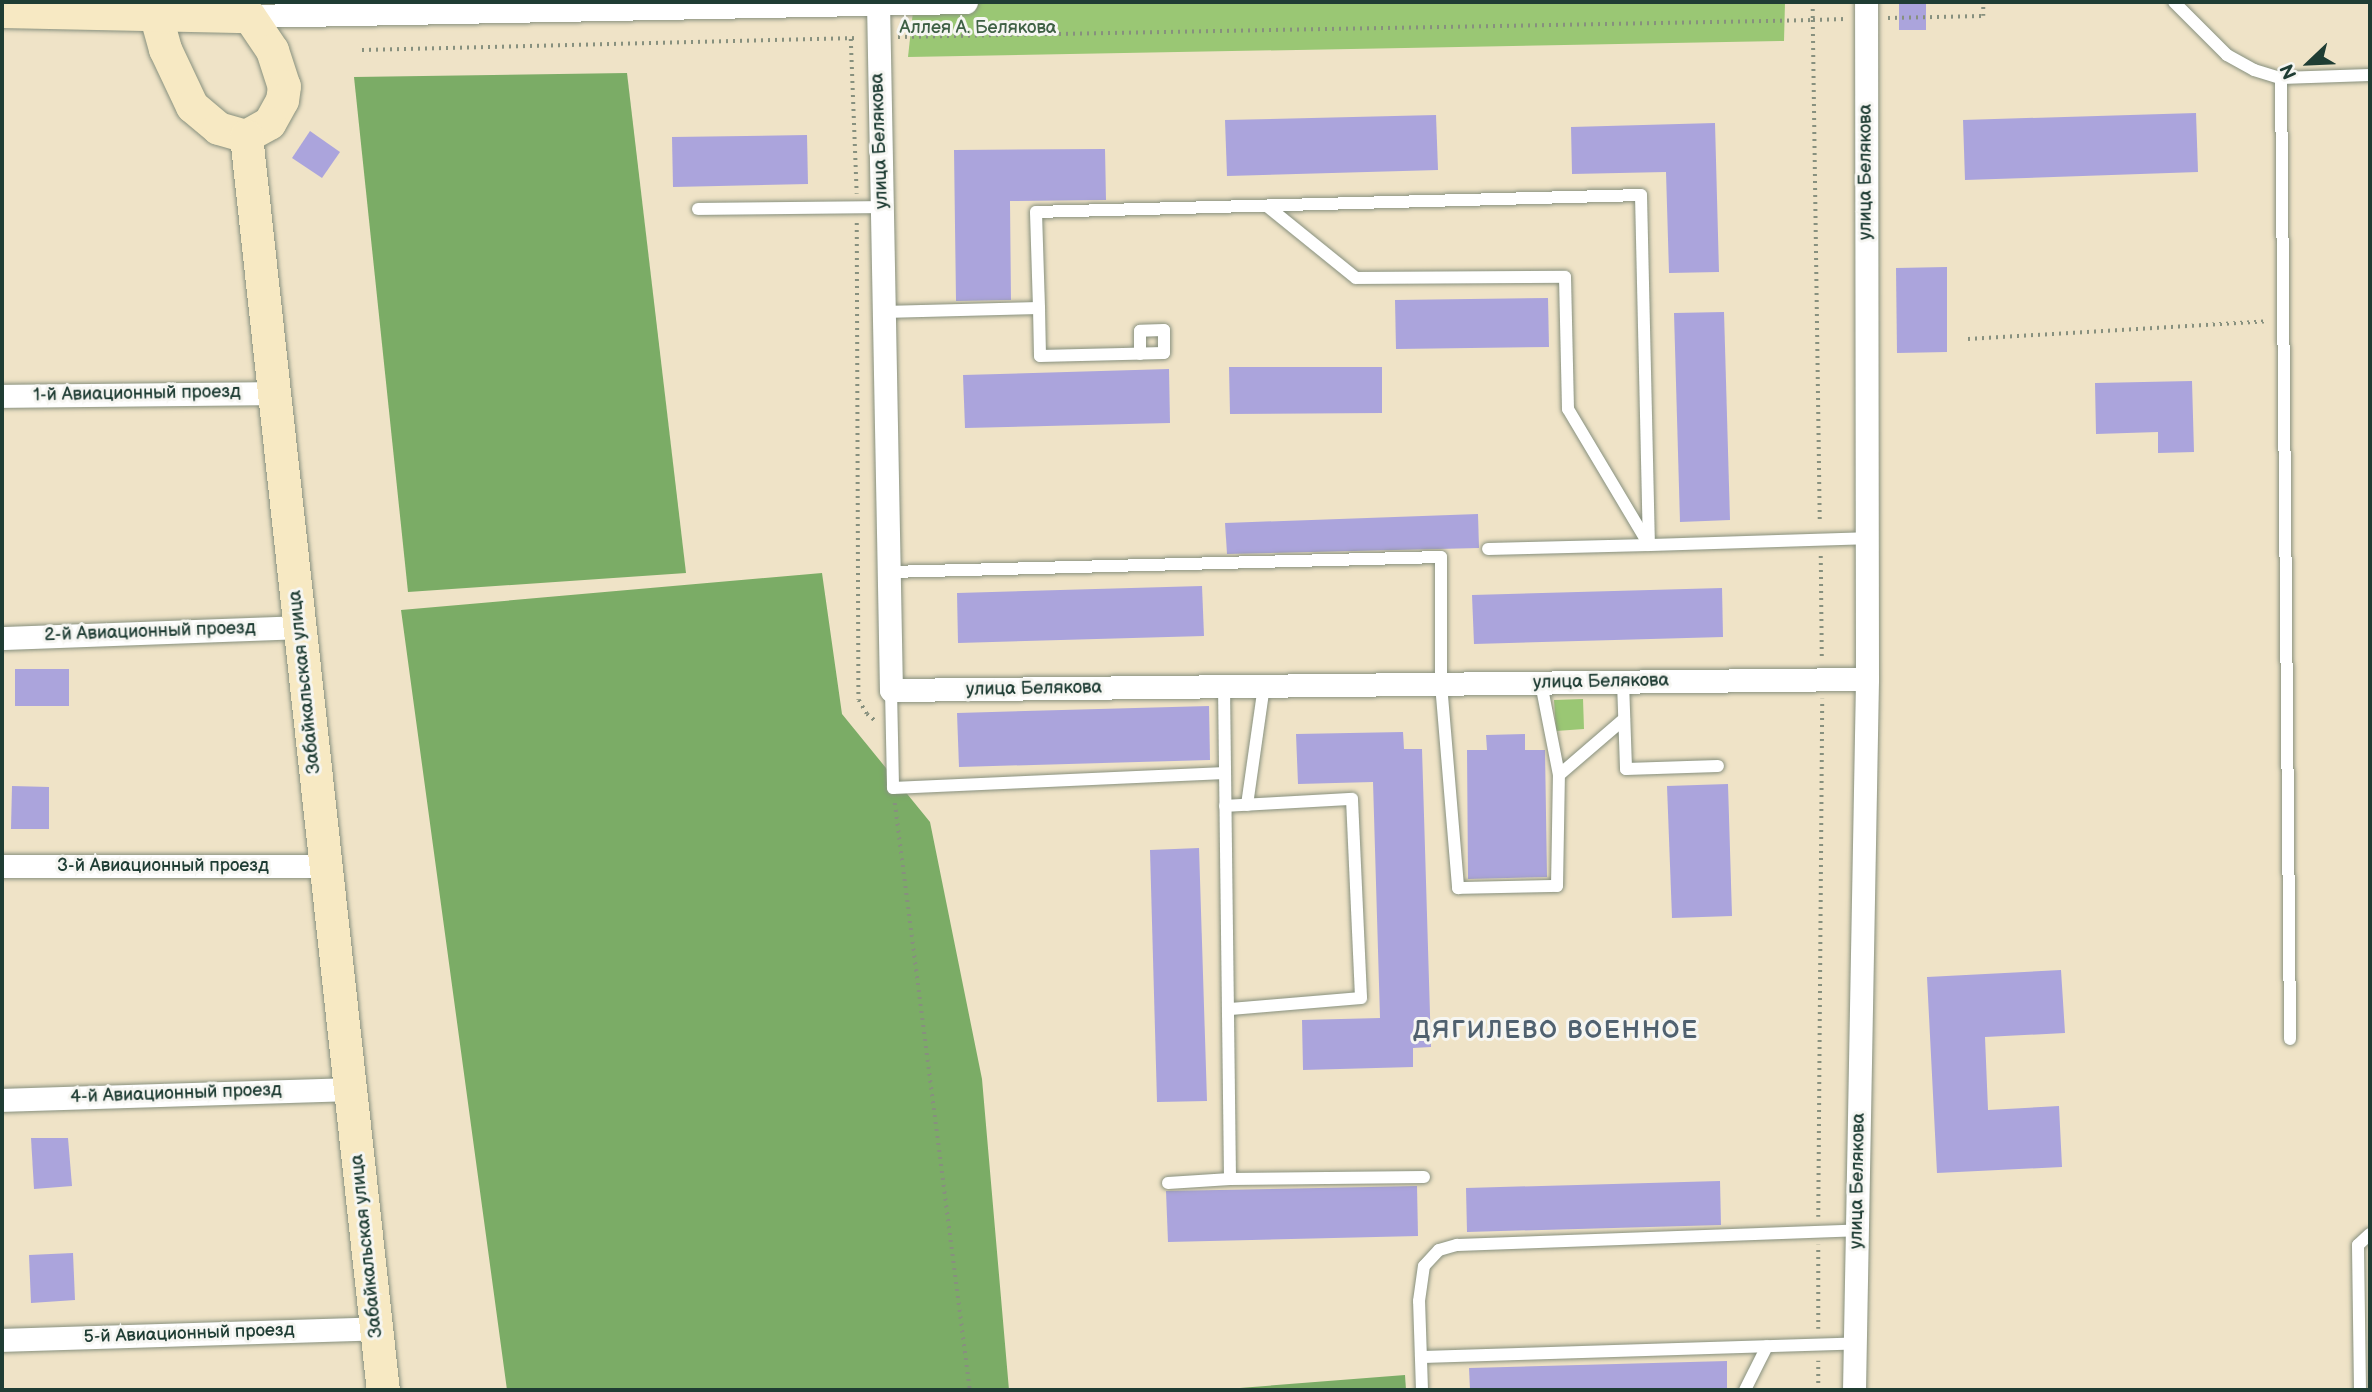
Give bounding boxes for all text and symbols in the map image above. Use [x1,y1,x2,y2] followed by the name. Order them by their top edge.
[900,17,1056,39] park label: Аллея А. Белякова
[2274,28,2344,98] north arrow
[2276,60,2303,82] text: N
[867,73,893,209] street label: улица Белякова
[1855,104,1877,240] street label: улица Белякова
[33,381,241,407] street label: 1-й Авиационный проезд
[285,589,325,775] street label: Забайкальская улица
[44,618,256,646] street label: 2-й Авиационный проезд
[1533,670,1669,694] street label: улица Белякова
[966,677,1102,701] street label: улица Белякова
[57,855,269,877] street label: 3-й Авиационный проезд
[1415,1017,1697,1045] district label: ДЯГИЛЕВО ВОЕННОЕ
[70,1080,282,1108] street label: 4-й Авиационный проезд
[1846,1113,1870,1249] street label: улица Белякова
[347,1153,387,1339] street label: Забайкальская улица
[83,1320,295,1348] street label: 5-й Авиационный проезд

